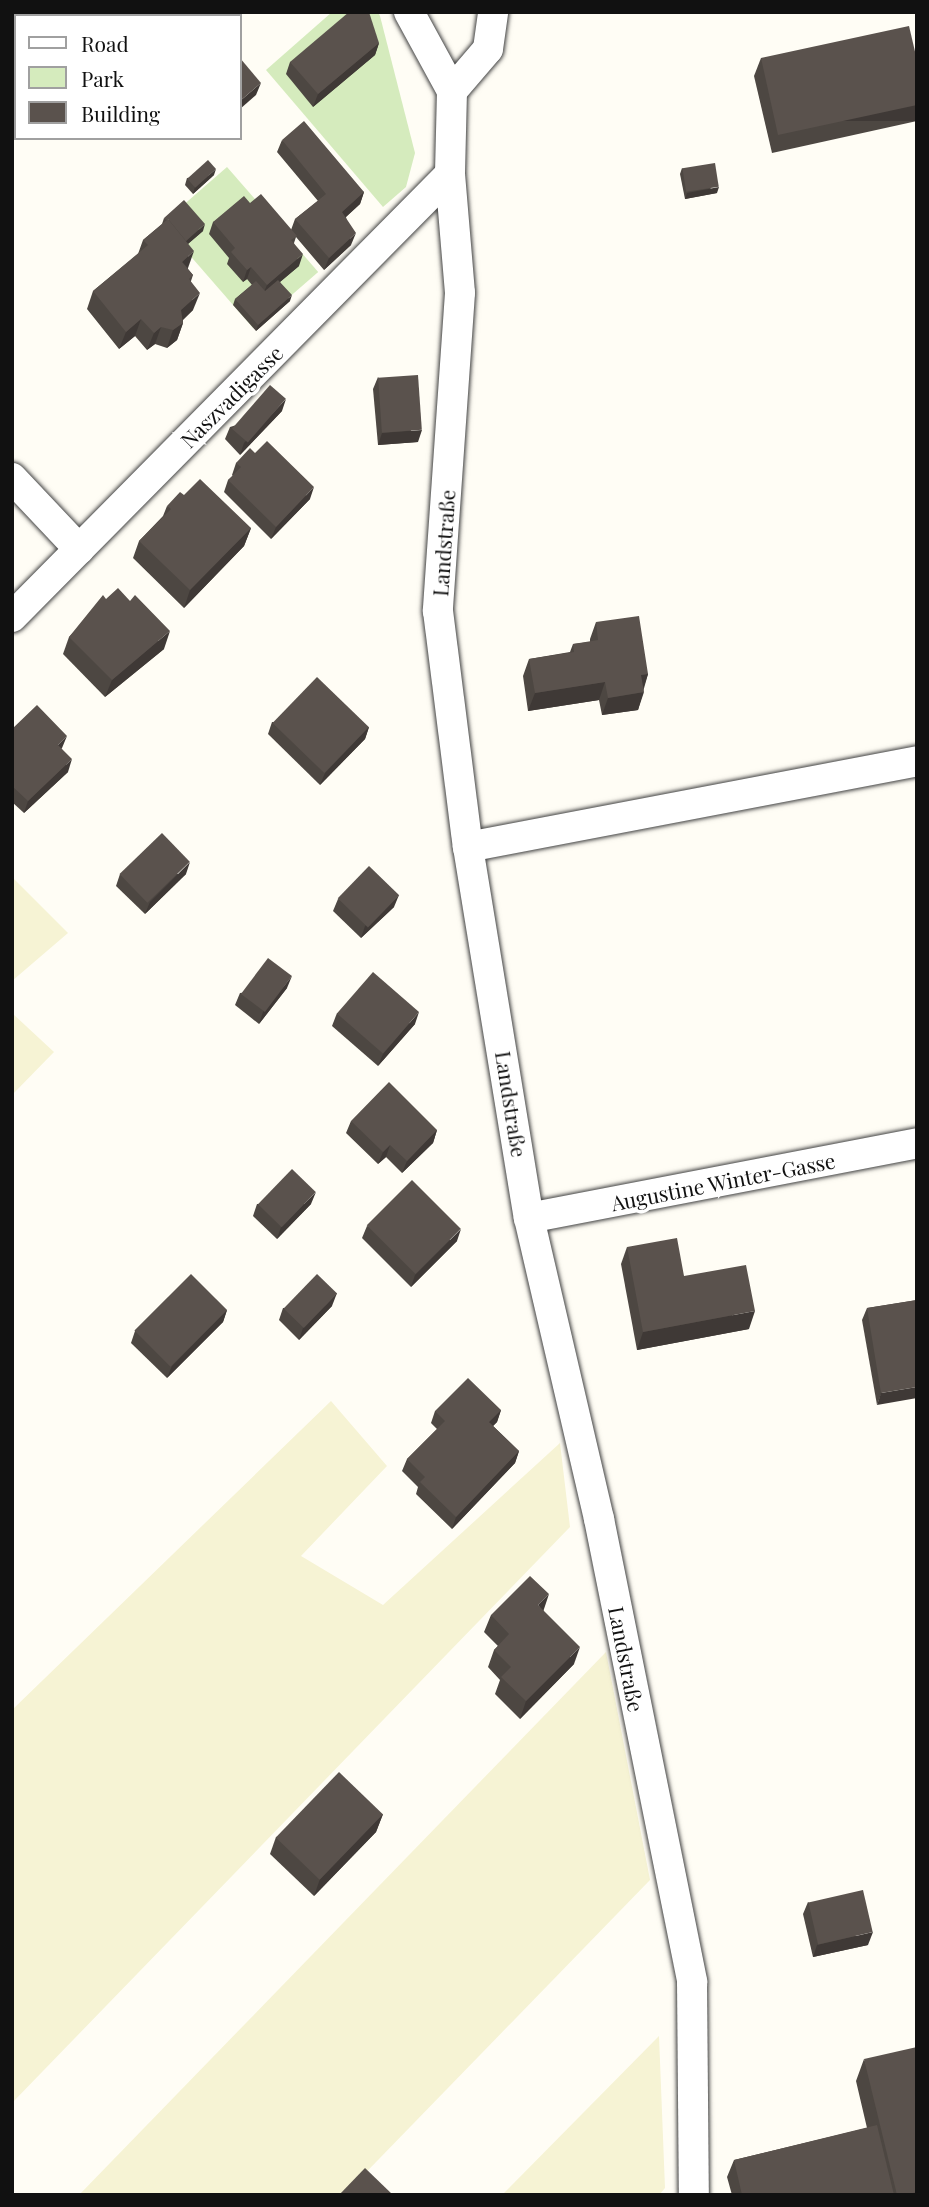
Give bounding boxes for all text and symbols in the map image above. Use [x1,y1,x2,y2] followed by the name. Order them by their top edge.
[14,14,242,140] legend
[81,29,129,57] text: Road
[81,64,124,92] text: Park
[81,99,160,127] text: Building
[175,340,287,452] street label: Naszvadigasse
[427,489,459,597] street label: Landstraße
[491,1049,533,1159] street label: Landstraße
[608,1147,838,1215] street label: Augustine Winter-Gasse
[604,1604,650,1714] street label: Landstraße

